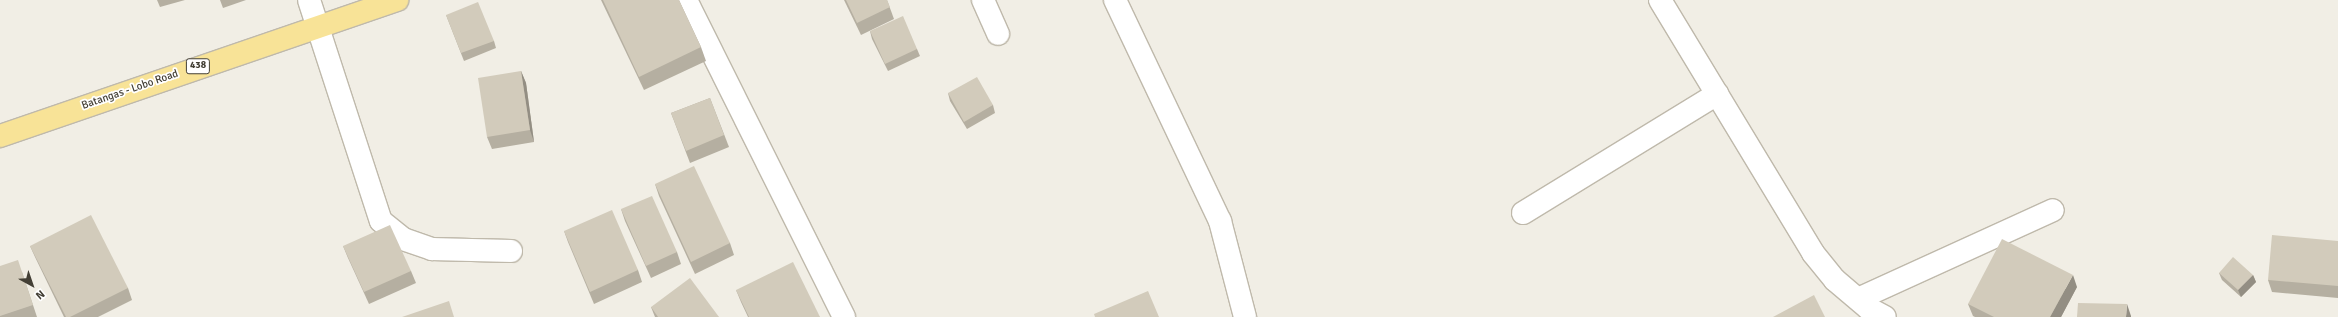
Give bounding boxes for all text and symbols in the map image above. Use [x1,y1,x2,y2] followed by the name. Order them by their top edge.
[185,58,211,74] road number: 438
[80,67,180,113] street label: Batangas - Lobo Road
[12,265,52,305] north arrow
[33,287,47,302] text: N

